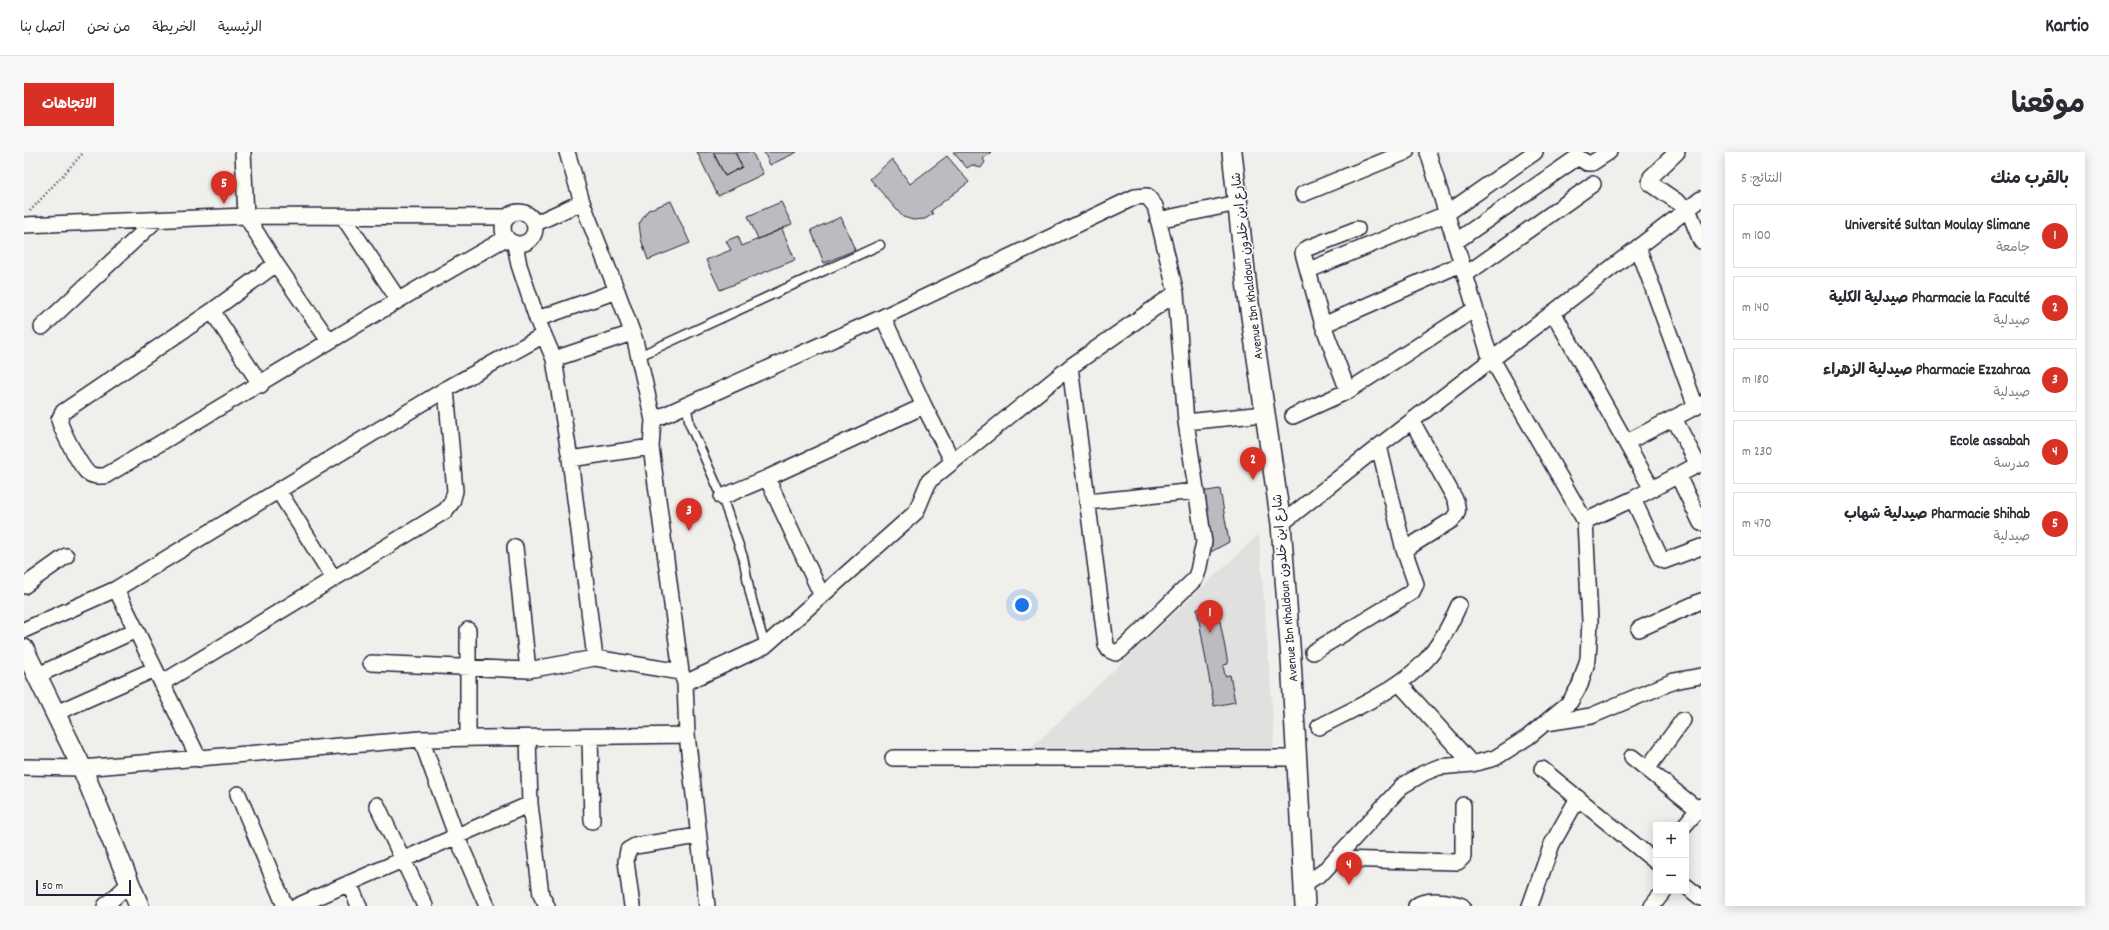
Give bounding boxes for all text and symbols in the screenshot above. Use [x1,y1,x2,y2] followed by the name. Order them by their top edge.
[2045,14,2089,41] text: Kartio
[20,18,65,38] text: اتصل بنا
[87,18,130,38] text: من نحن
[152,18,196,38] text: الخريطة
[218,18,262,38] text: الرئيسية
[24,83,114,126] button: الاتجاهات
[2011,87,2085,127] text: موقعنا
[1991,168,2069,192] text: بالقرب منك
[1741,170,1782,189] text: النتائج: 5
[211,171,237,204] pin: 5
[1228,171,1269,360] street label: Avenue Ibn Khaldoun شارع ابن خلدون
[1845,215,2030,237] text: Université Sultan Moulay Slimane
[1742,227,1771,246] text: 100 m
[2054,227,2056,246] text: 1
[1996,239,2030,258] text: جامعة
[1829,288,2030,310] text: Pharmacie la Faculté صيدلية الكلية
[1742,299,1769,318] text: 140 m
[2052,299,2058,318] text: 2
[1993,312,2030,331] text: صيدلية
[1823,360,2030,382] text: Pharmacie Ezzahraa صيدلية الزهراء
[1742,371,1769,390] text: 180 m
[2052,371,2058,390] text: 3
[1993,384,2030,403] text: صيدلية
[1950,431,2030,453] text: Ecole assabah
[1742,443,1772,462] text: 230 m
[2052,443,2058,462] text: 4
[1240,447,1266,480] pin: 2
[1994,455,2030,474] text: مدرسة
[1269,493,1304,682] street label: Avenue Ibn Khaldoun شارع ابن خلدون
[676,498,702,531] pin: 3
[1844,504,2030,526] text: Pharmacie Shihab صيدلية شهاب
[1742,515,1771,534] text: 470 m
[2052,515,2058,534] text: 5
[1993,528,2030,547] text: صيدلية
[1012,595,1032,615] your location
[1197,600,1223,633] pin: 1
[1653,822,1689,894] map controls
[1653,822,1689,858] button: +
[1336,852,1362,885] pin: 4
[1653,858,1689,894] button: −
[36,878,131,897] scale bar
[42,879,63,895] text: 50 m

